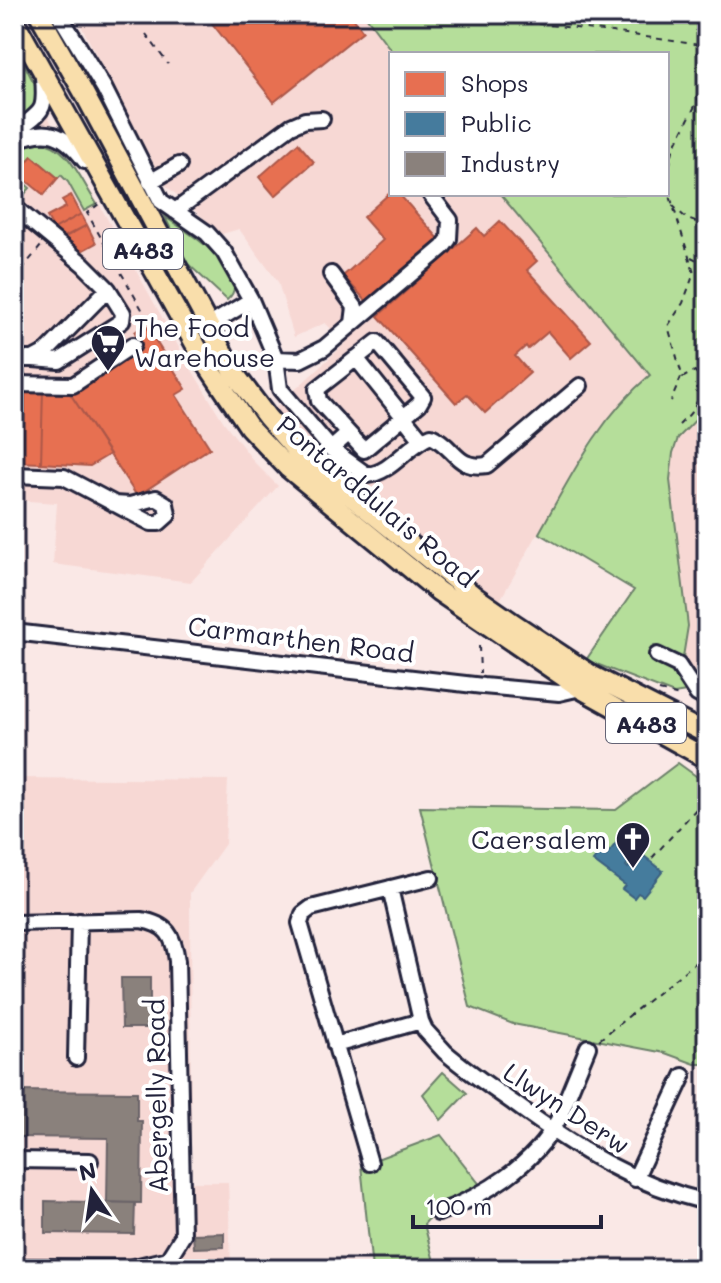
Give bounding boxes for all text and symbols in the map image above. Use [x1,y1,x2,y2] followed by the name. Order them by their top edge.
[389,52,669,196] legend
[461,67,529,98] text: Shops
[461,107,532,138] text: Public
[461,147,560,178] text: Industry
[103,229,183,269] road number: A483
[134,310,275,374] place label: The Food Warehouse
[89,323,127,373] supermarket icon: The Food Warehouse
[270,408,484,594] street label: Pontarddulais Road
[186,608,416,670] street label: Carmarthen Road
[606,703,686,743] road number: A483
[614,820,652,870] church icon: Caersalem
[471,822,607,856] place label: Caersalem
[137,998,175,1194] street label: Abergelly Road
[497,1055,637,1161] street label: Llwyn Derw
[52,1151,132,1231] north arrow
[76,1155,99,1187] text: N
[413,1179,601,1229] scale bar
[425,1190,492,1221] text: 100 m

